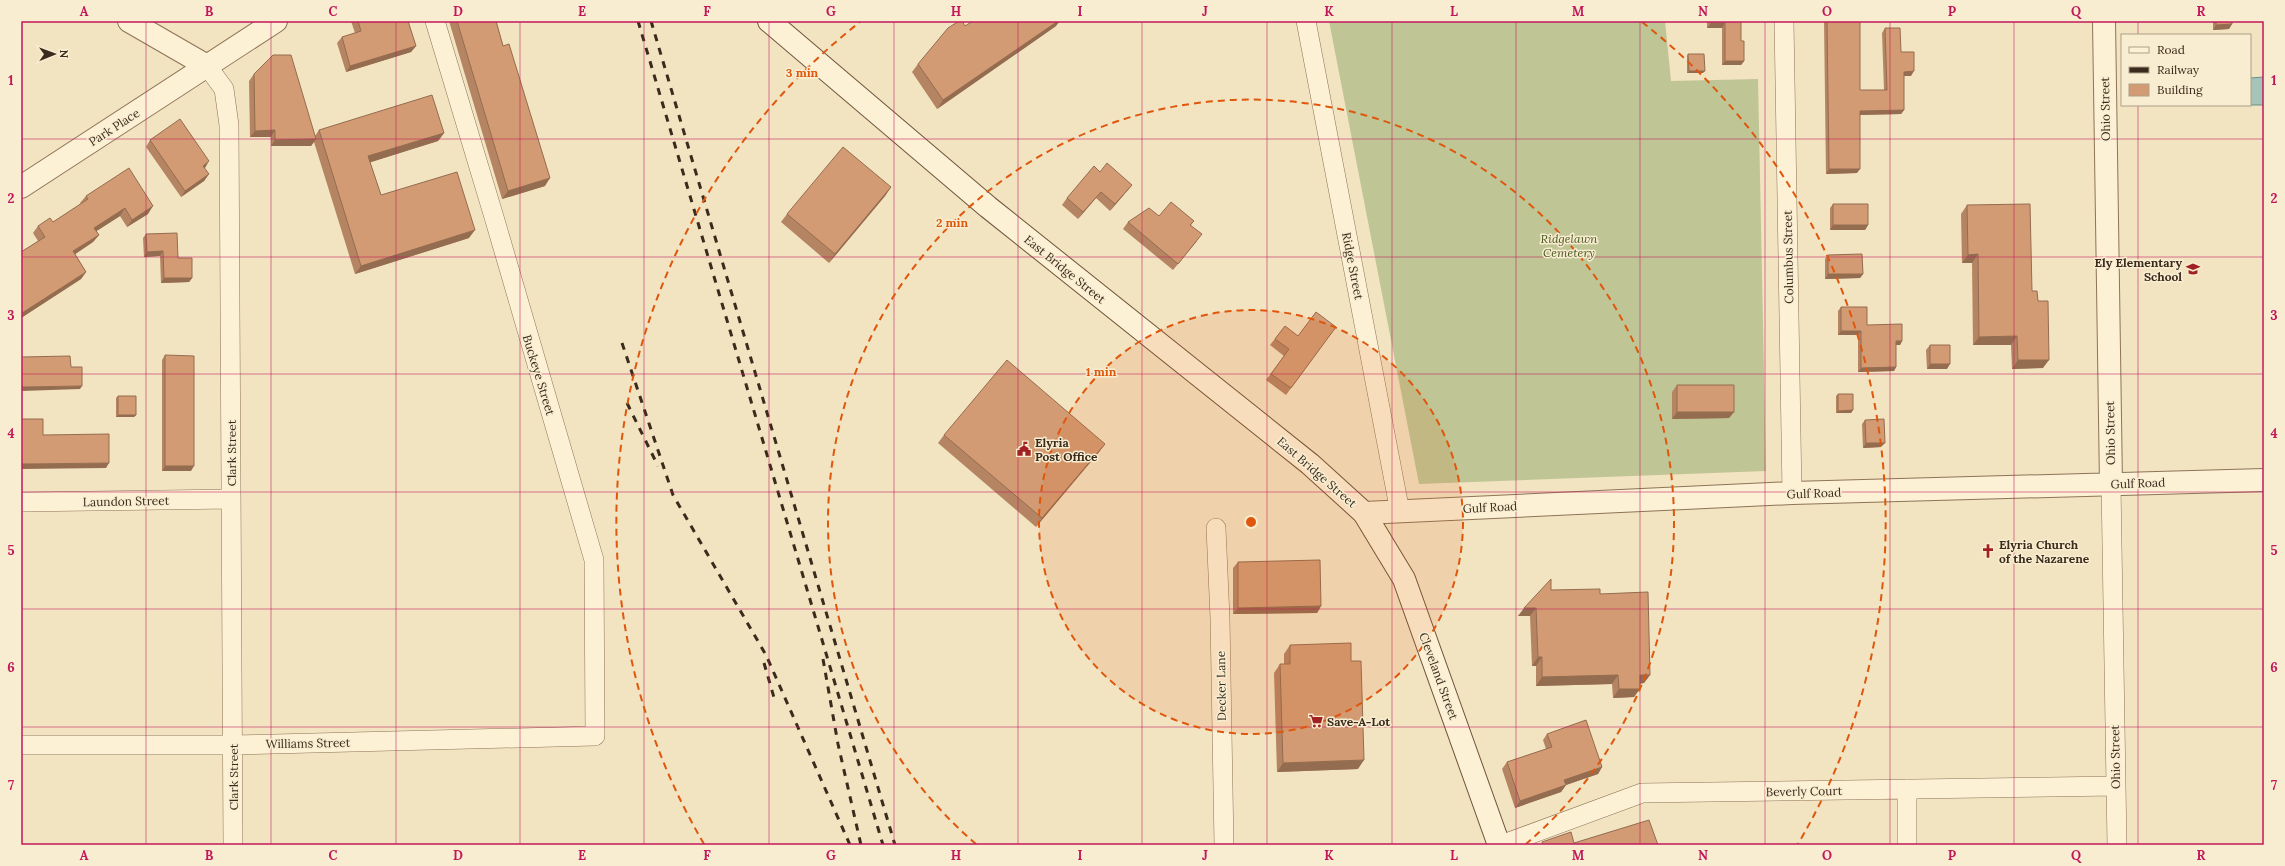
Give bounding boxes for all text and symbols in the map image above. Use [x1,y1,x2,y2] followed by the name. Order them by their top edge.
[80,3,89,20] text: A
[205,3,214,20] text: B
[329,3,338,20] text: C
[453,3,463,20] text: D
[578,3,586,20] text: E
[703,3,711,20] text: F
[826,3,836,20] text: G
[951,3,961,20] text: H
[1077,3,1083,20] text: I
[1202,3,1208,20] text: J
[1324,3,1334,20] text: K
[1450,3,1458,20] text: L
[1572,3,1585,20] text: M
[1698,3,1708,20] text: N
[1822,3,1832,20] text: O
[1948,3,1957,20] text: P
[2071,3,2082,20] text: Q
[2197,3,2206,20] text: R
[34,34,74,74] north arrow
[2121,34,2251,106] legend
[2157,42,2185,57] text: Road
[57,49,71,59] text: N
[2157,62,2200,77] text: Railway
[786,65,819,80] text: 3 min
[8,72,14,89] text: 1
[2271,72,2277,89] text: 1
[2097,76,2113,141] street label: Ohio Street
[2157,82,2203,97] text: Building
[86,105,143,149] street label: Park Place
[8,190,15,207] text: 2
[2271,190,2278,207] text: 2
[1780,210,1796,304] street label: Columbus Street
[936,215,968,230] text: 2 min
[1339,231,1367,301] street label: Ridge Street
[1541,231,1598,260] park label: Ridgelawn Cemetery
[1021,232,1109,307] street label: East Bridge Street
[2095,255,2182,284] place label: Ely Elementary School
[2185,261,2201,277] school or university icon: Ely Elementary School
[7,307,15,324] text: 3
[2270,307,2278,324] text: 3
[520,333,558,418] street label: Buckeye Street
[1086,364,1117,379] text: 1 min
[2102,400,2118,465] street label: Ohio Street
[224,419,239,486] street label: Clark Street
[7,425,15,442] text: 4
[2270,425,2278,442] text: 4
[1274,433,1360,511] street label: East Bridge Street
[1035,435,1098,464] place label: Elyria Post Office
[1016,441,1032,457] public building icon: Elyria Post Office
[2110,475,2166,491] street label: Gulf Road
[1786,485,1842,501] street label: Gulf Road
[83,493,170,509] street label: Laundon Street
[1462,498,1518,516] street label: Gulf Road
[1244,515,1258,529] centre of rings
[1999,537,2090,566] place label: Elyria Church of the Nazarene
[7,542,15,559] text: 5
[2270,542,2278,559] text: 5
[1980,543,1996,559] church icon: Elyria Church of the Nazarene
[1416,630,1462,722] street label: Cleveland Street
[1213,650,1229,721] street label: Decker Lane
[7,659,15,676] text: 6
[2270,659,2278,676] text: 6
[1308,713,1324,729] supermarket icon: Save-A-Lot
[1327,714,1391,729] place label: Save-A-Lot
[2107,724,2123,789] street label: Ohio Street
[266,735,351,751] street label: Williams Street
[226,743,241,810] street label: Clark Street
[8,777,14,794] text: 7
[2271,777,2277,794] text: 7
[1765,783,1843,799] street label: Beverly Court
[80,847,89,864] text: A
[205,847,214,864] text: B
[329,847,338,864] text: C
[453,847,463,864] text: D
[578,847,586,864] text: E
[703,847,711,864] text: F
[826,847,836,864] text: G
[951,847,961,864] text: H
[1077,847,1083,864] text: I
[1202,847,1208,864] text: J
[1324,847,1334,864] text: K
[1450,847,1458,864] text: L
[1572,847,1585,864] text: M
[1698,847,1708,864] text: N
[1822,847,1832,864] text: O
[1948,847,1957,864] text: P
[2071,847,2082,864] text: Q
[2197,847,2206,864] text: R

